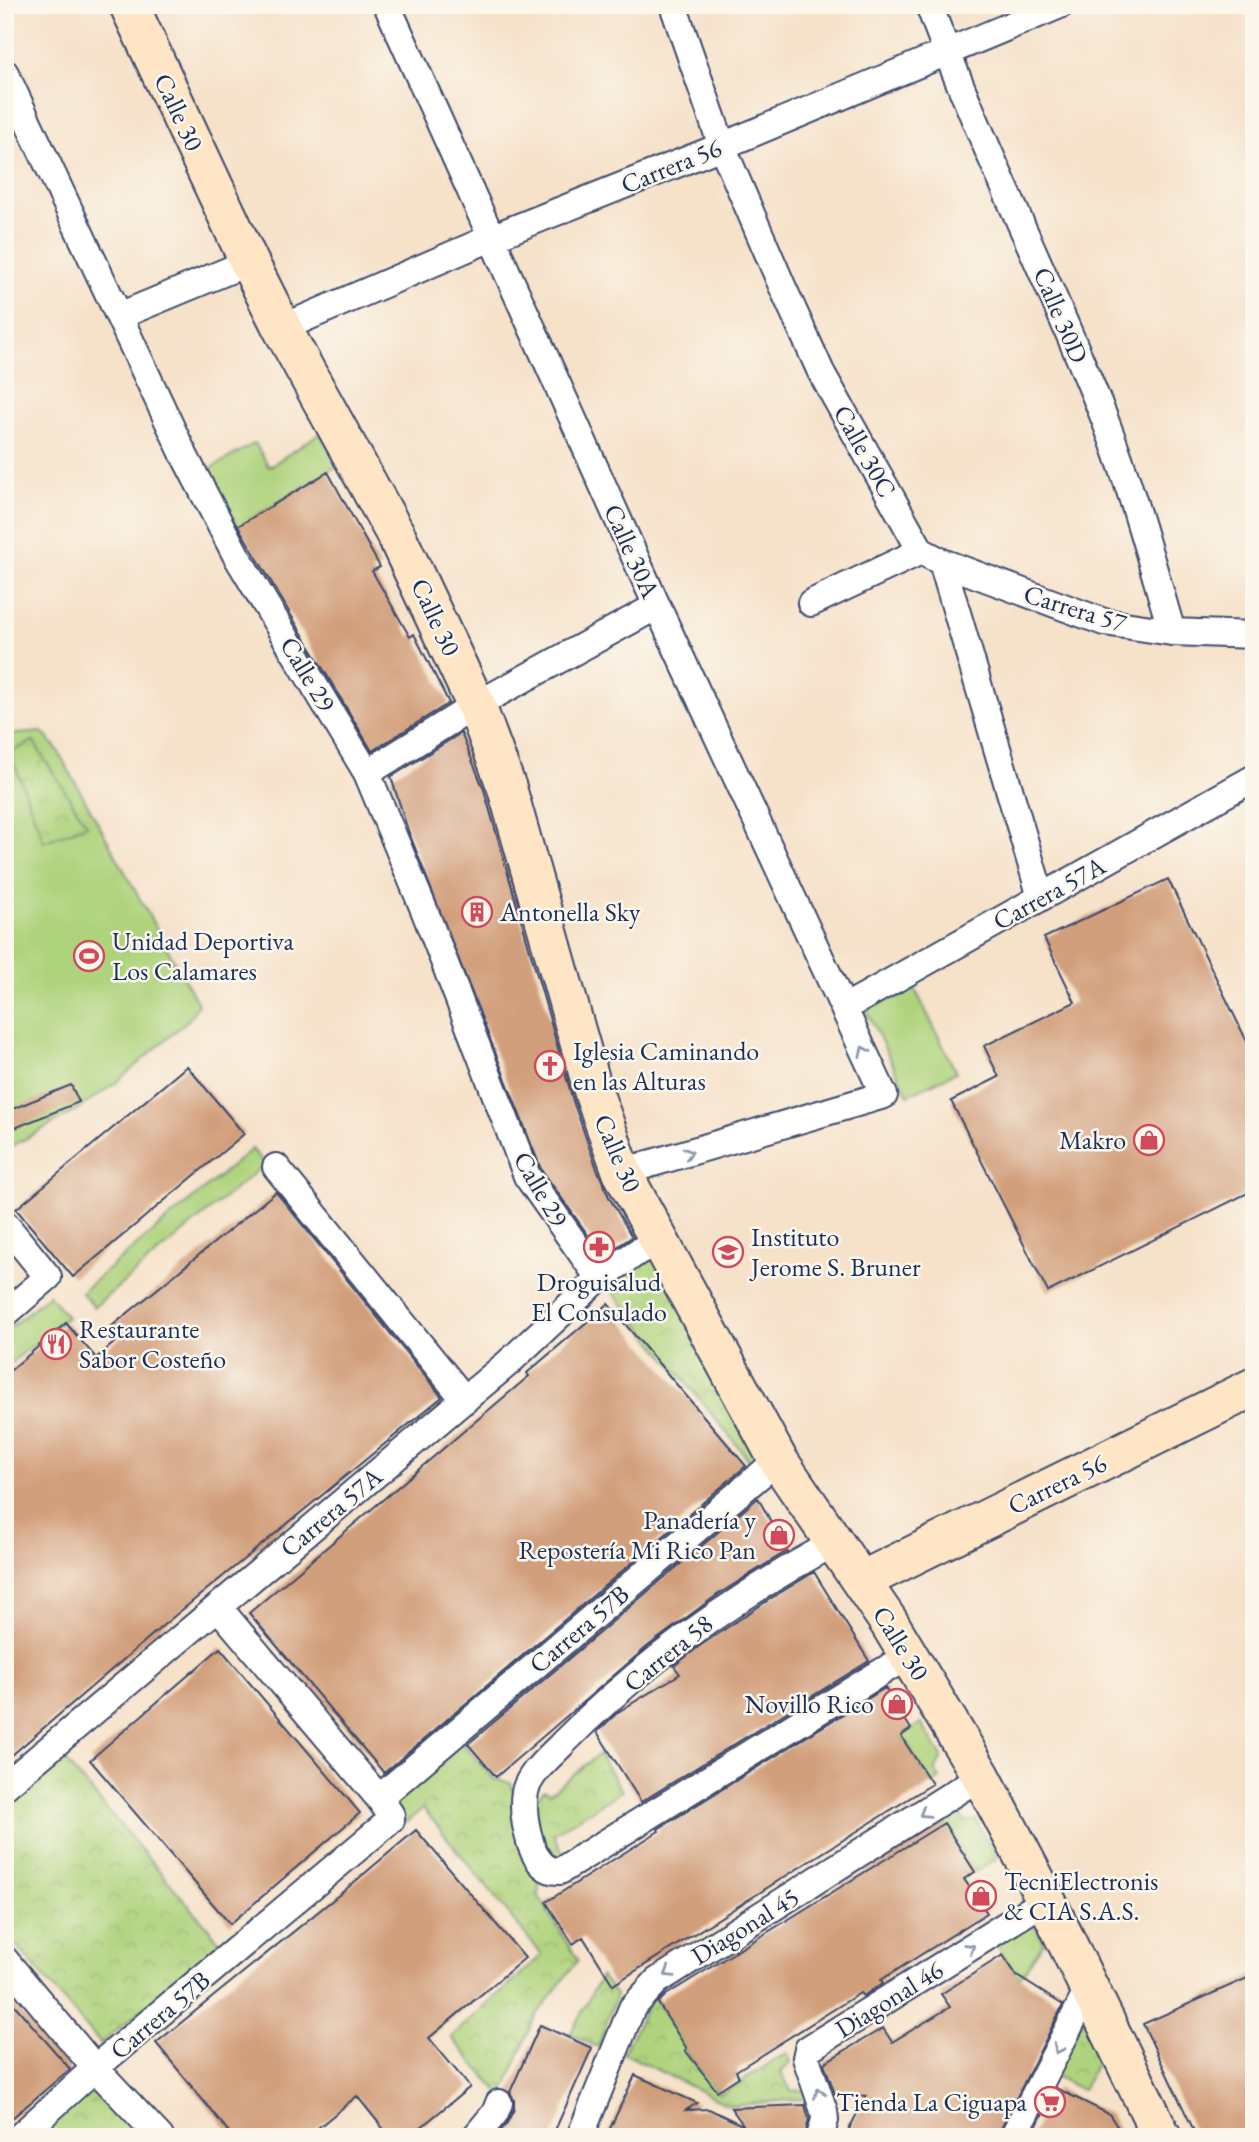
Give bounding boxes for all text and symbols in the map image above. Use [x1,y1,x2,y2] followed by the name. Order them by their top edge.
[146,68,212,156] street label: Calle 30
[616,130,726,202] street label: Carrera 56
[1026,262,1096,368] street label: Calle 30D
[826,399,904,503] street label: Calle 30C
[596,499,668,604] street label: Calle 30A
[403,573,469,661] street label: Calle 30
[1020,576,1131,640] street label: Carrera 57
[272,630,344,718] street label: Calle 29
[987,848,1112,938] street label: Carrera 57A
[460,895,494,929] building icon: Antonella Sky
[499,895,641,929] place label: Antonella Sky
[112,924,294,988] place label: Unidad Deportiva Los Calamares
[72,939,106,973] sports icon: Unidad Deportiva Los Calamares
[573,1034,759,1098] place label: Iglesia Caminando en las Alturas
[858,1046,872,1059] one-way arrow
[533,1049,567,1083] church icon: Iglesia Caminando en las Alturas
[586,1109,650,1197] street label: Calle 30
[1059,1123,1126,1157] place label: Makro
[1132,1123,1166,1157] shop icon: Makro
[506,1145,576,1233] street label: Calle 29
[682,1146,694,1161] one-way arrow
[749,1220,921,1284] place label: Instituto Jerome S. Bruner
[582,1230,616,1264] pharmacy icon: Droguisalud El Consulado
[711,1235,745,1269] school or university icon: Instituto Jerome S. Bruner
[531,1265,667,1329] place label: Droguisalud El Consulado
[79,1312,226,1376] place label: Restaurante Sabor Costeño
[39,1327,73,1361] restaurant icon: Restaurante Sabor Costeño
[1002,1446,1112,1522] street label: Carrera 56
[273,1459,390,1565] street label: Carrera 57A
[518,1503,757,1567] place label: Panadería y Repostería Mi Rico Pan
[762,1518,796,1552] shop icon: Panadería y Repostería Mi Rico Pan
[522,1577,636,1681] street label: Carrera 57B
[865,1599,937,1687] street label: Calle 30
[616,1607,720,1699] street label: Carrera 58
[745,1687,874,1721] place label: Novillo Rico
[880,1687,914,1721] shop icon: Novillo Rico
[918,1804,931,1817] one-way arrow
[1004,1864,1158,1928] place label: TecniElectronis & CIA S.A.S.
[964,1879,998,1913] shop icon: TecniElectronis & CIA S.A.S.
[685,1880,805,1972] street label: Diagonal 45
[962,1943,975,1956] one-way arrow
[829,1953,949,2045] street label: Diagonal 46
[103,1963,217,2067] street label: Carrera 57B
[664,1965,677,1978] one-way arrow
[1053,2042,1066,2054] one-way arrow
[836,2085,1028,2119] place label: Tienda La Ciguapa
[1033,2085,1067,2119] supermarket icon: Tienda La Ciguapa
[813,2087,827,2099] one-way arrow

